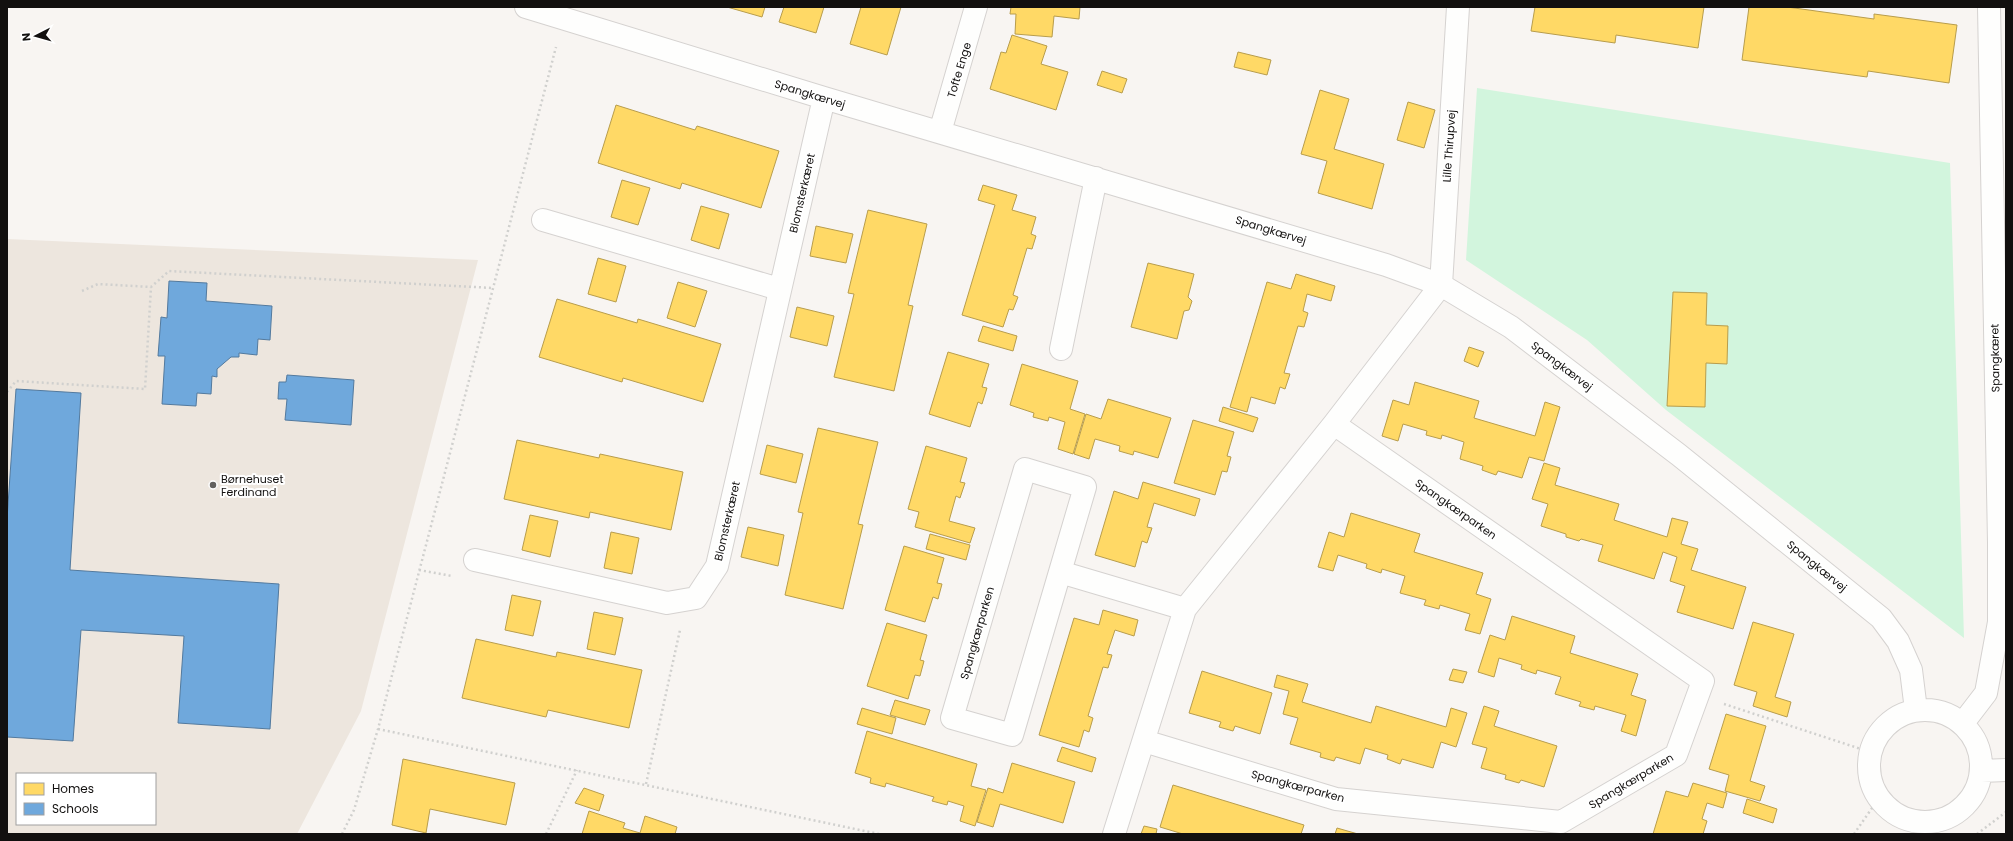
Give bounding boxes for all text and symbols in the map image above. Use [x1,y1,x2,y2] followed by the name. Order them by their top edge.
[16,16,56,56] north arrow
[18,32,34,42] text: N
[943,40,975,100] street label: Tofte Enge
[773,76,848,112] street label: Spangkærvej
[1438,109,1460,183] street label: Lille Thirupvej
[785,152,819,234] street label: Blomsterkæret
[1234,212,1309,248] street label: Spangkærvej
[1986,324,2004,392] street label: Spangkæret
[1528,338,1596,395] street label: Spangkærvej
[221,471,283,500] place label: Børnehuset Ferdinand
[1412,475,1500,543] street label: Spangkærparken
[208,480,218,490] marker: Børnehuset Ferdinand
[710,480,744,562] street label: Blomsterkæret
[1783,537,1851,595] street label: Spangkærvej
[956,585,998,681] street label: Spangkærparken
[1586,749,1676,813] street label: Spangkærparken
[1249,766,1347,806] street label: Spangkærparken
[16,773,156,825] legend
[52,780,94,797] text: Homes
[52,800,99,817] text: Schools

